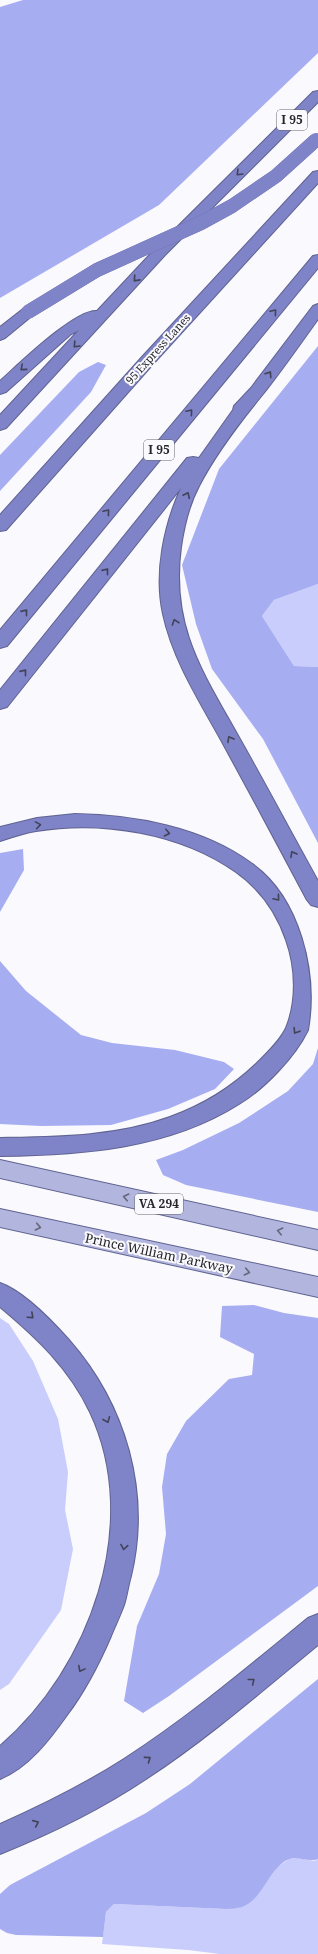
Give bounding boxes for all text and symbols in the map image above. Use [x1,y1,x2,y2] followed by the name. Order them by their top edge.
[277,110,307,130] road number: I 95
[236,168,244,176] one-way arrow
[134,274,141,281] one-way arrow
[269,309,276,317] one-way arrow
[122,310,193,387] street label: 95 Express Lanes
[73,340,80,347] one-way arrow
[20,364,28,371] one-way arrow
[264,371,271,378] one-way arrow
[186,409,193,416] one-way arrow
[144,440,174,460] road number: I 95
[182,492,190,499] one-way arrow
[103,509,110,516] one-way arrow
[101,569,108,576] one-way arrow
[20,610,27,617] one-way arrow
[171,619,180,626] one-way arrow
[20,670,27,677] one-way arrow
[228,736,235,744] one-way arrow
[35,821,41,830] one-way arrow
[163,829,170,837] one-way arrow
[290,850,297,858] one-way arrow
[272,893,279,901] one-way arrow
[293,1027,301,1034] one-way arrow
[123,1193,129,1201] one-way arrow
[135,1194,183,1214] road number: VA 294
[35,1222,41,1230] one-way arrow
[277,1228,283,1236] one-way arrow
[83,1229,235,1278] street label: Prince William Parkway
[244,1267,250,1275] one-way arrow
[26,1311,34,1319] one-way arrow
[102,1417,110,1424] one-way arrow
[120,1544,129,1550] one-way arrow
[78,1665,86,1672] one-way arrow
[248,1679,255,1686] one-way arrow
[144,1757,151,1764] one-way arrow
[31,1820,39,1828] one-way arrow

